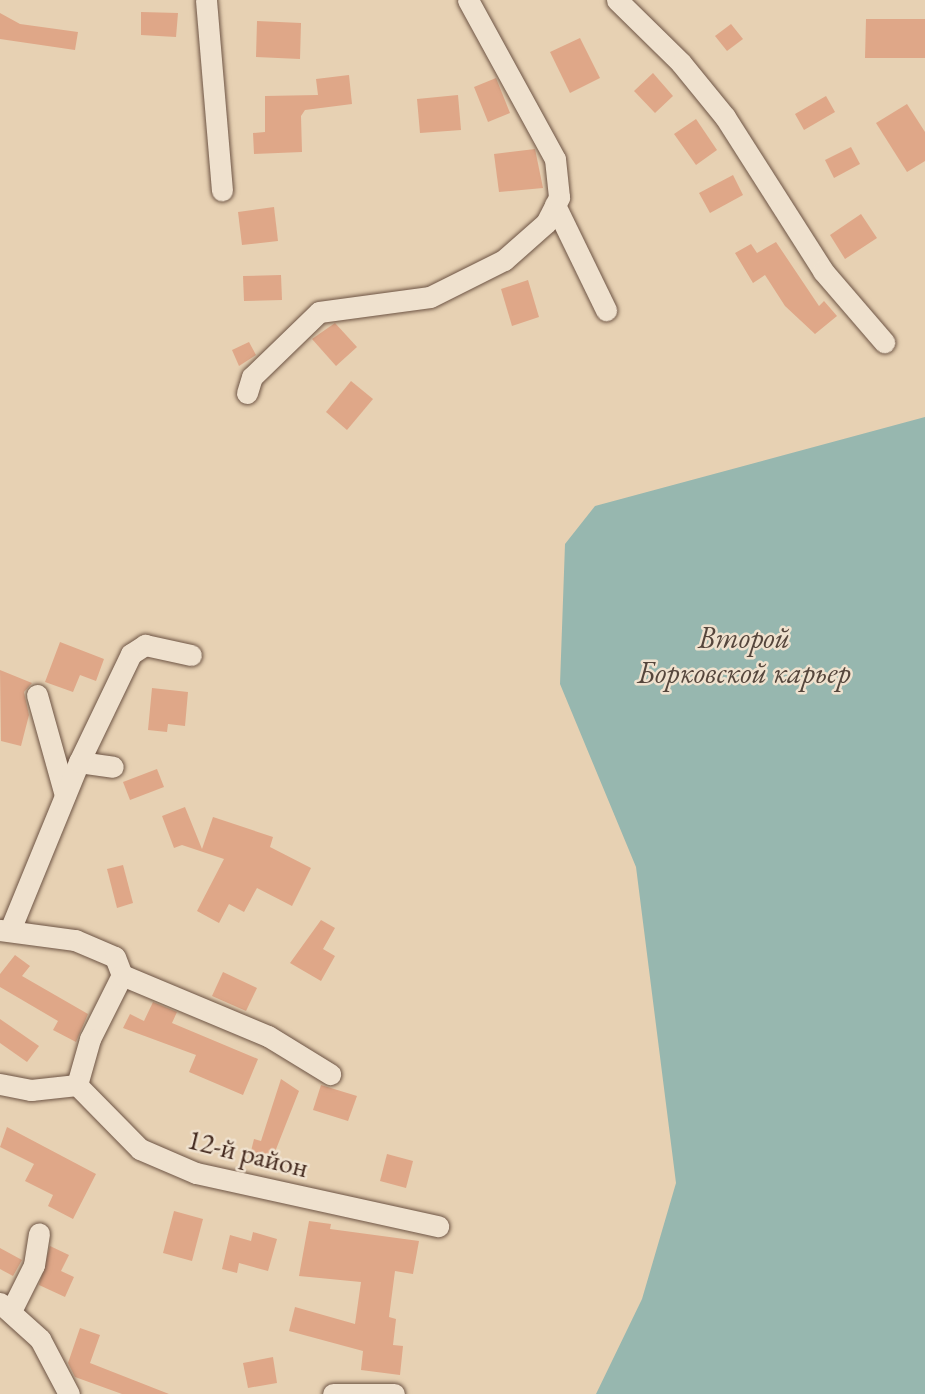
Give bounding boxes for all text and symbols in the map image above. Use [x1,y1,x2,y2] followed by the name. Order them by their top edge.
[637,620,851,690] water label: Второй Борковской карьер
[184,1122,312,1184] street label: 12-й район

